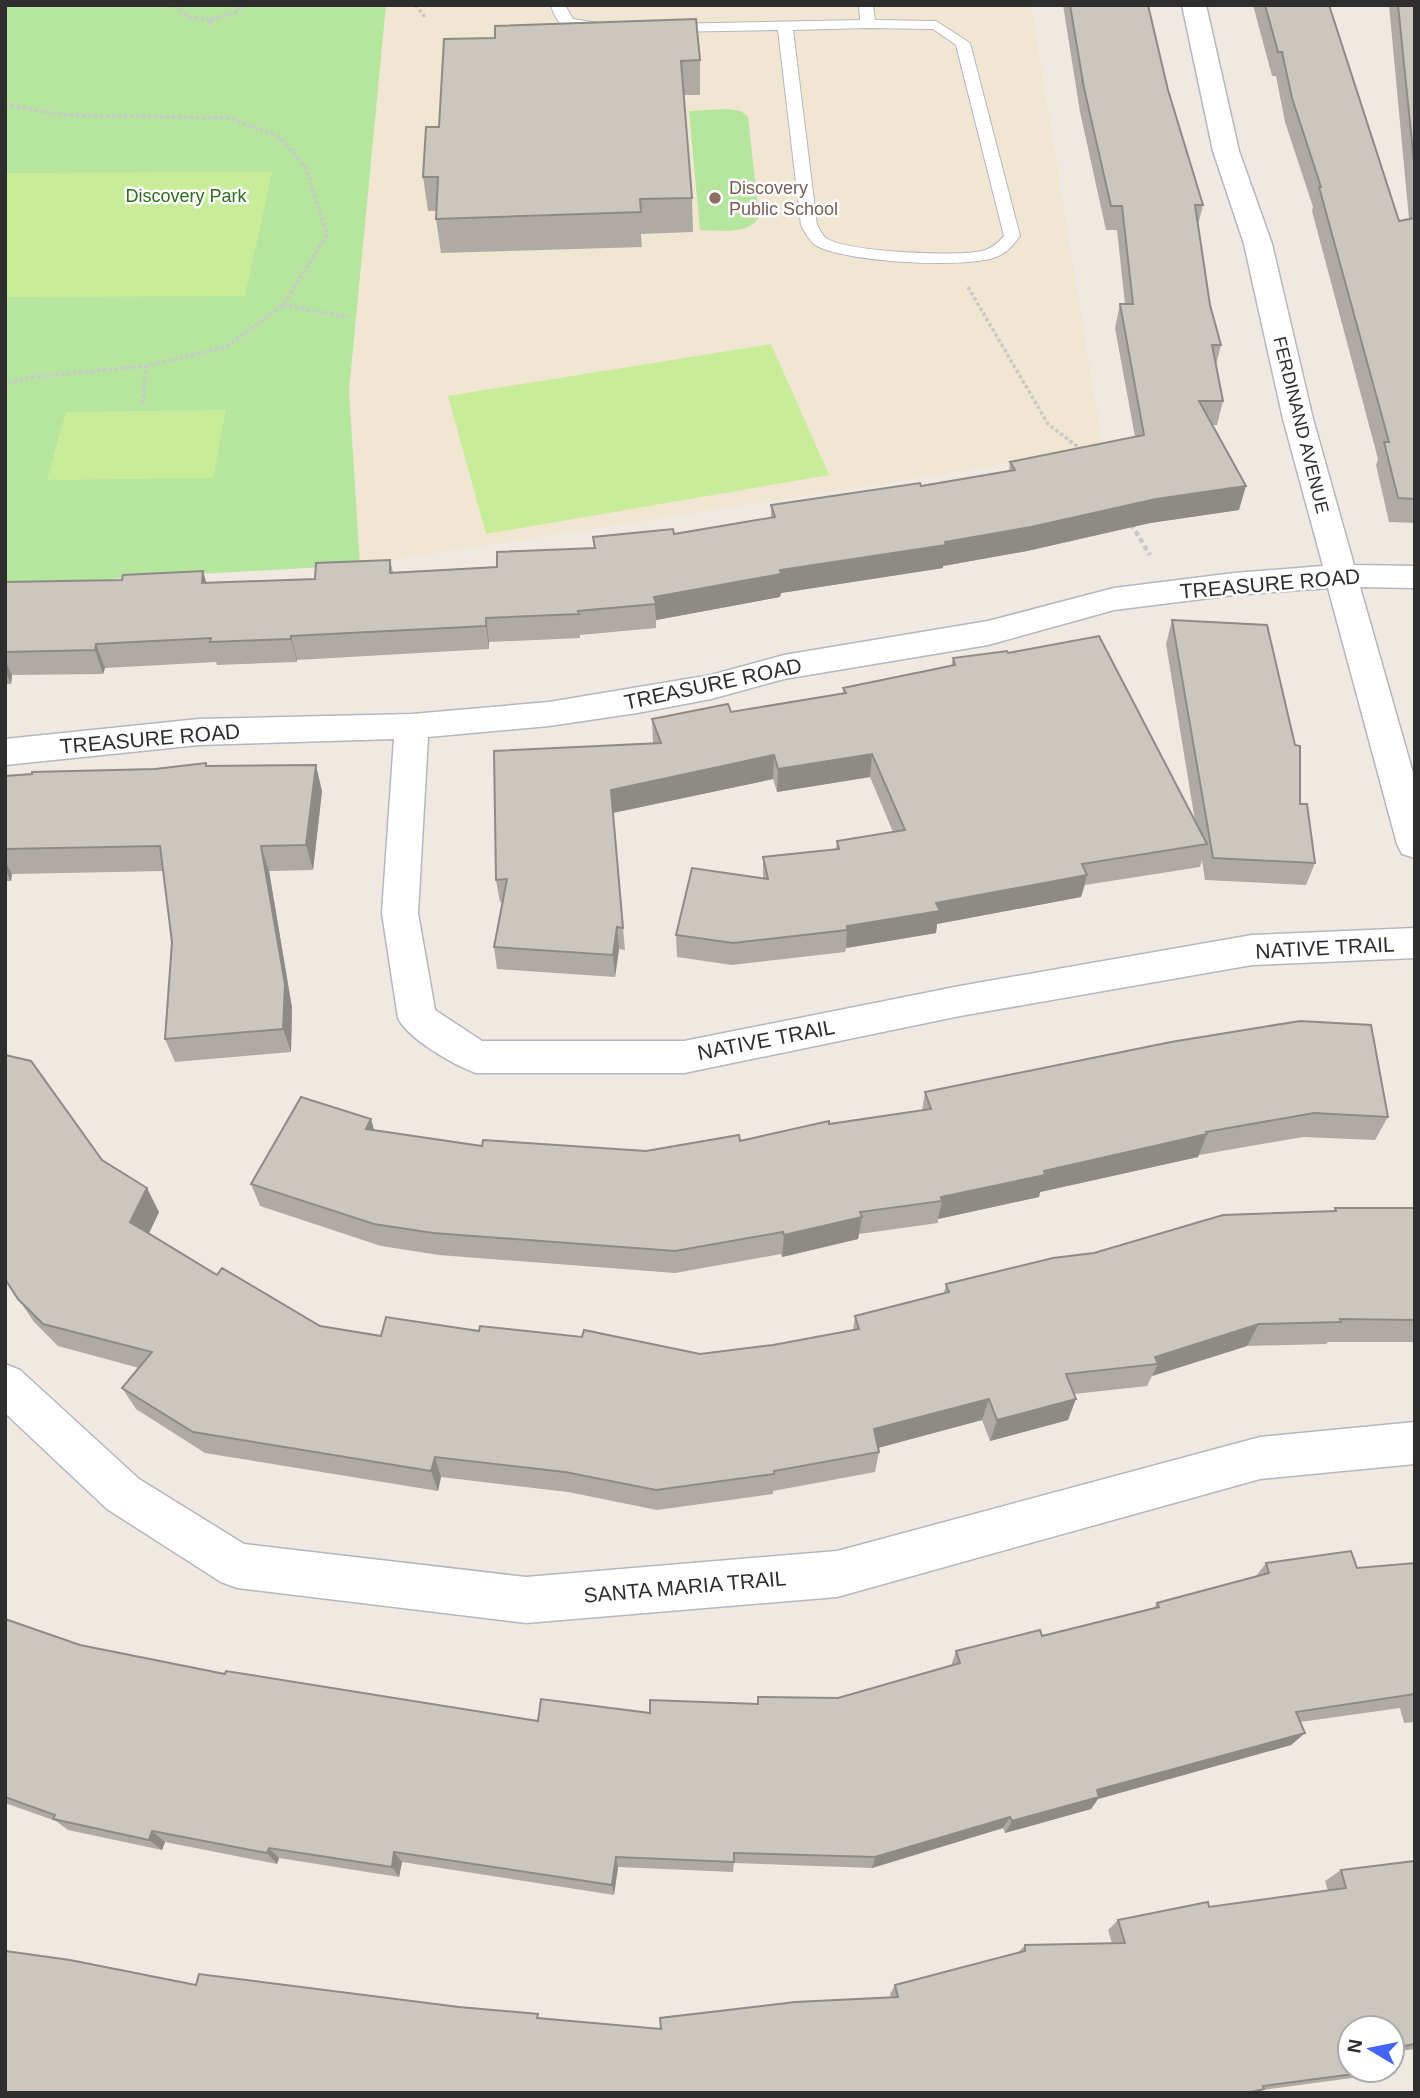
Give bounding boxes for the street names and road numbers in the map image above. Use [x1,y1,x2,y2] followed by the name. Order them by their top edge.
[1269,334,1333,516] street label: FERDINAND AVENUE
[1179,564,1361,603] street label: TREASURE ROAD
[622,653,804,714] street label: TREASURE ROAD
[59,719,241,758] street label: TREASURE ROAD
[1255,932,1395,963] street label: NATIVE TRAIL
[695,1015,836,1064] street label: NATIVE TRAIL
[583,1566,787,1607] street label: SANTA MARIA TRAIL

